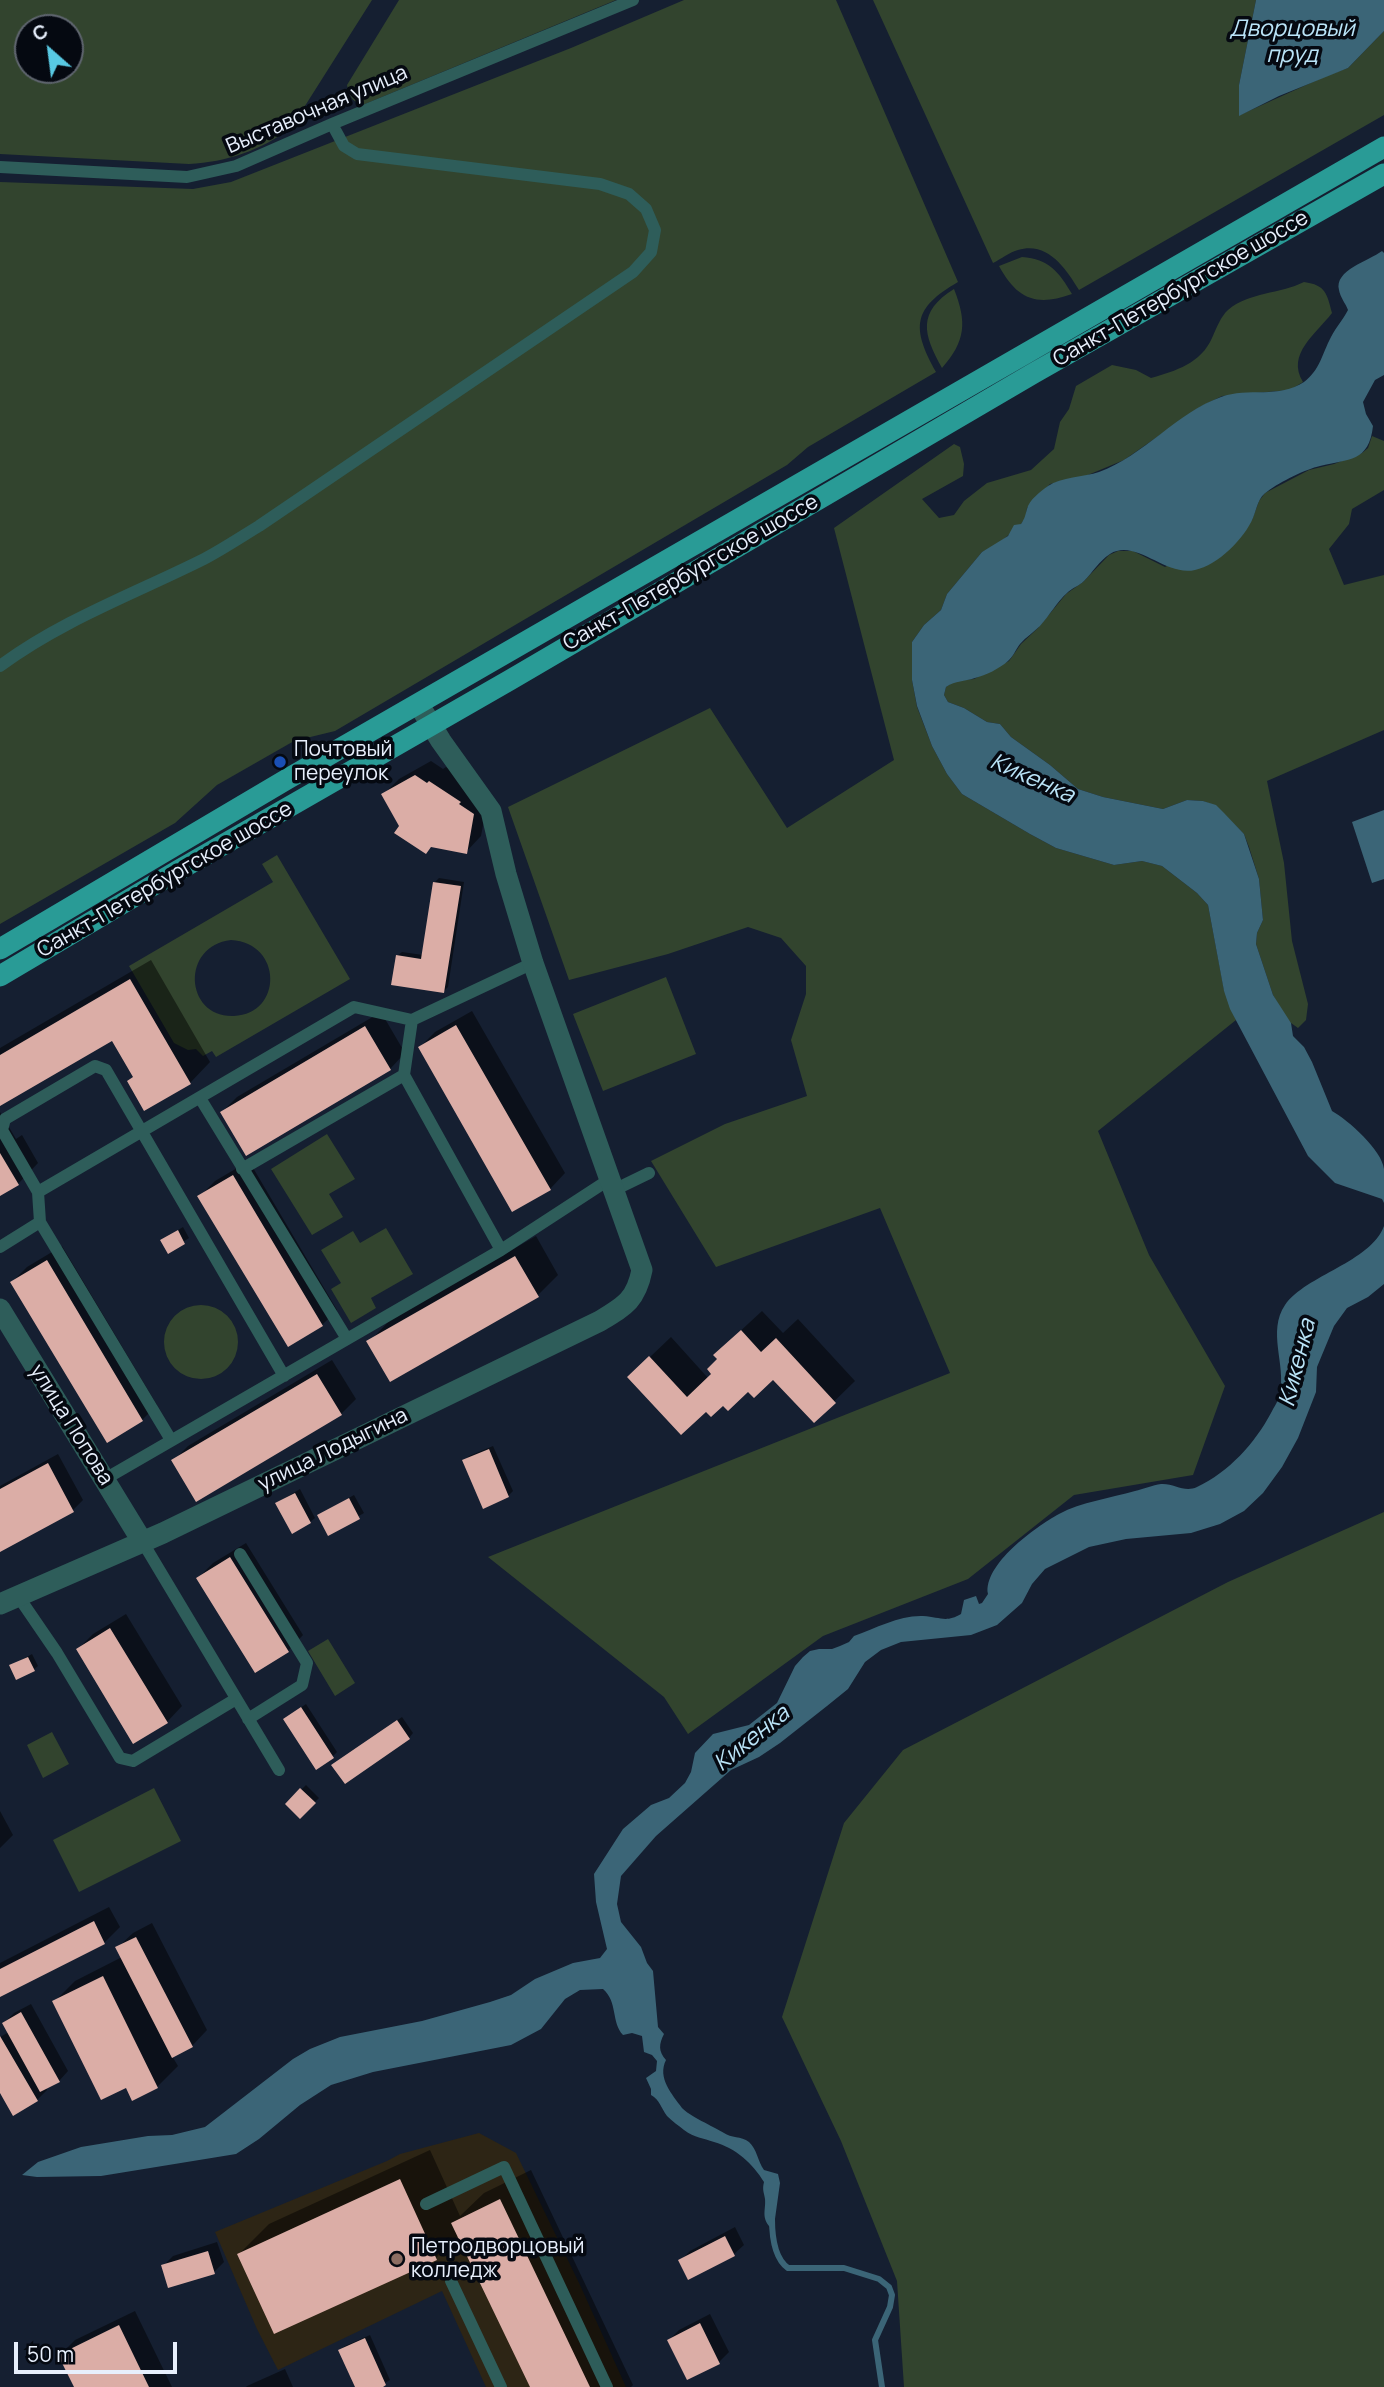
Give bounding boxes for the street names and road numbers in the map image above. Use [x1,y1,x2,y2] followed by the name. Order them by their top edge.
[223,60,411,160] street label: Выставочная улица
[1049,206,1313,372] street label: Санкт-Петербургское шоссе
[559,490,823,656] street label: Санкт-Петербургское шоссе
[33,797,297,963] street label: Санкт-Петербургское шоссе
[24,1360,118,1490] street label: улица Попова
[254,1403,412,1497] street label: улица Лодыгина

